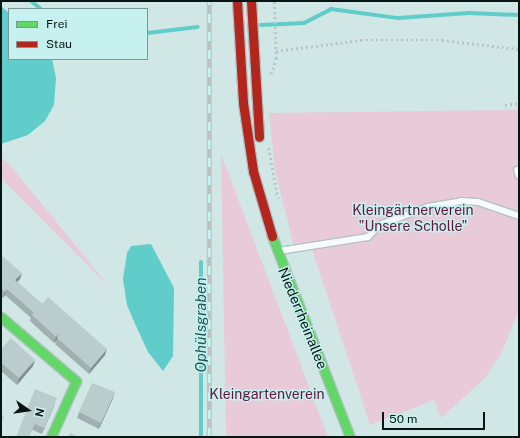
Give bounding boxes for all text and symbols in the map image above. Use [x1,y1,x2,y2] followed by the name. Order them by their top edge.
[8,8,148,60] legend
[46,17,68,31] text: Frei
[46,37,72,51] text: Stau
[352,202,474,234] park label: Kleingärtnerverein "Unsere Scholle"
[275,265,331,371] street label: Niederrheinallee
[192,277,210,373] water label: Ophülsgraben
[209,386,325,402] park label: Kleingartenverein
[8,390,48,430] north arrow
[384,404,487,430] scale bar
[33,407,47,418] text: N
[389,412,417,426] text: 50 m

